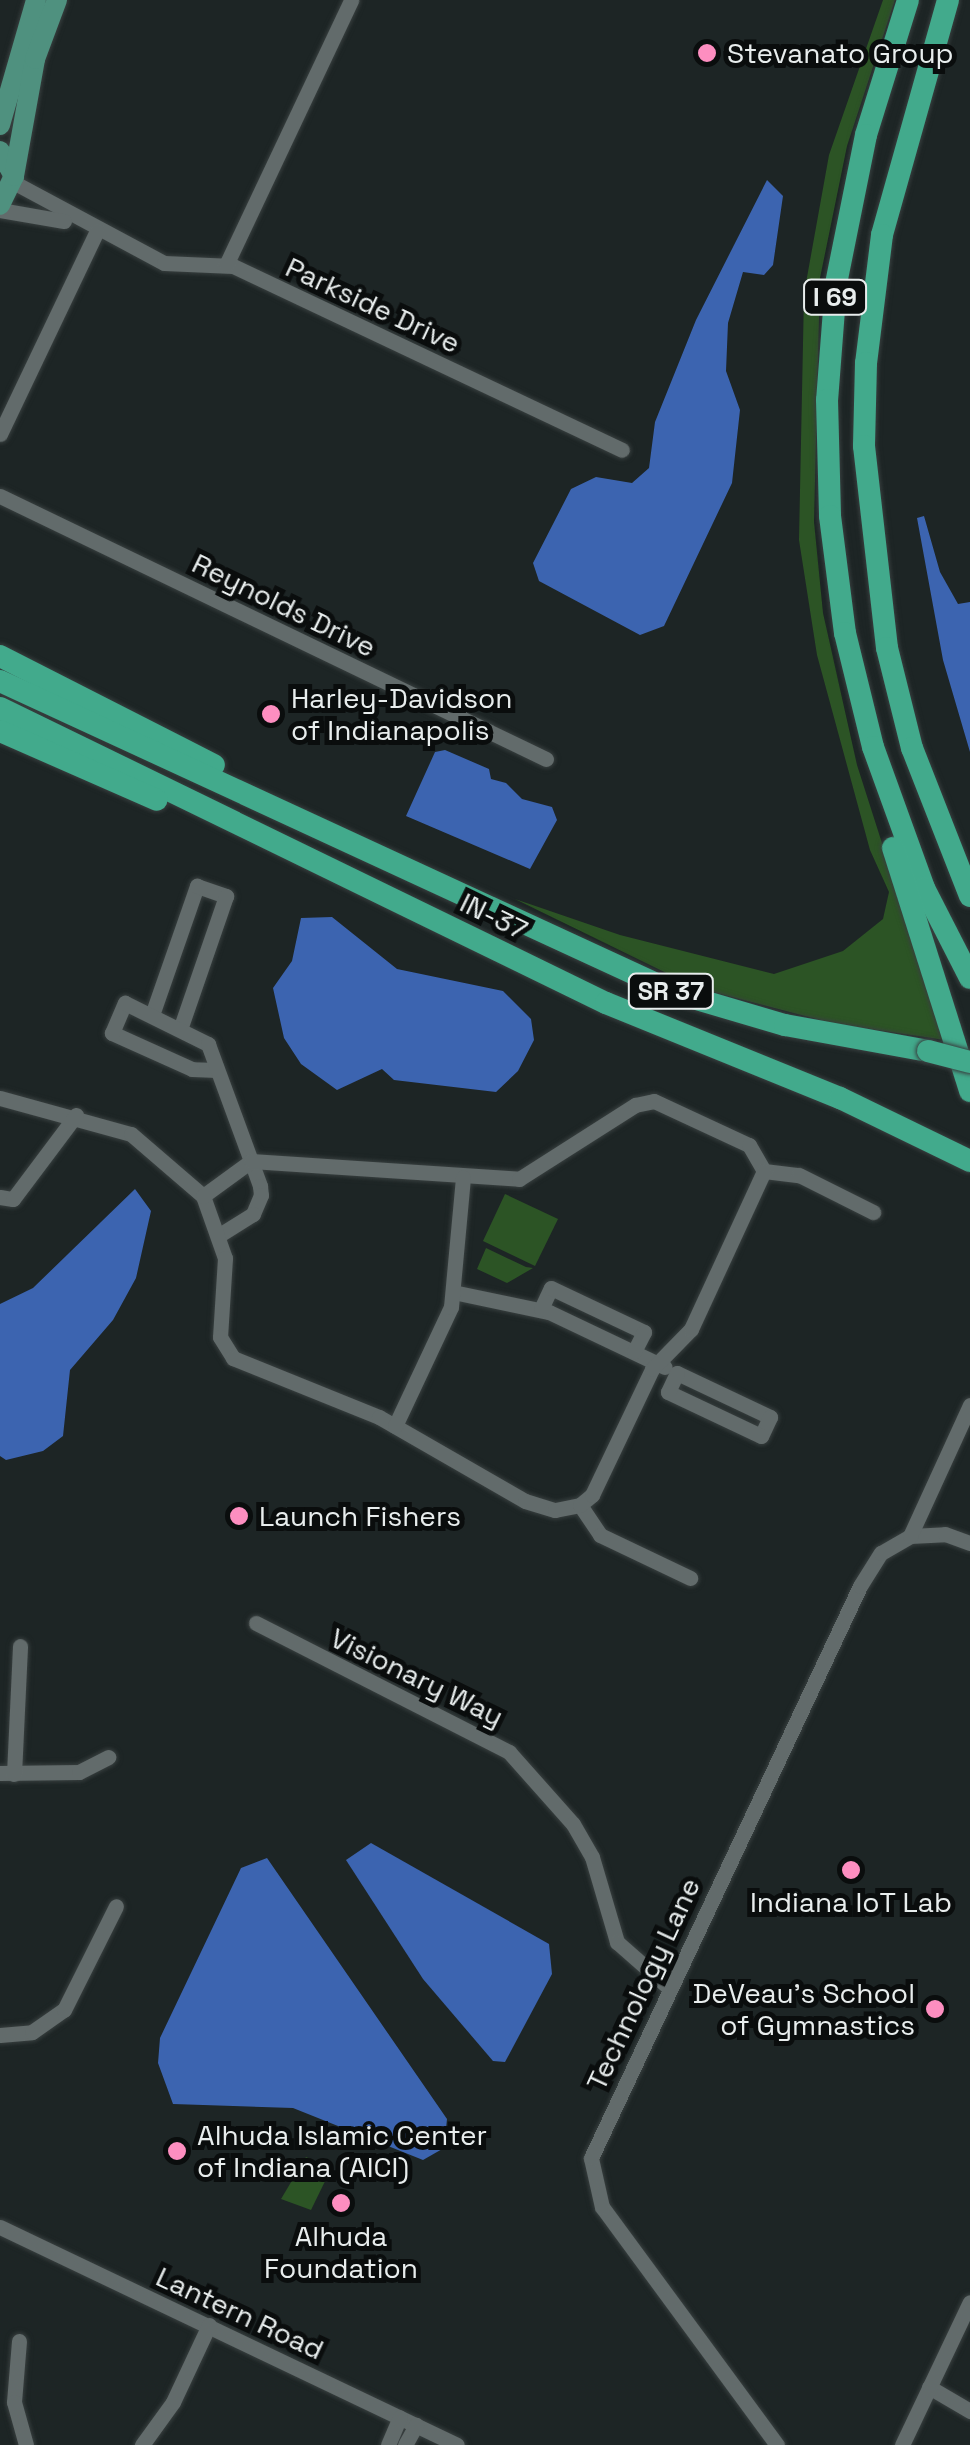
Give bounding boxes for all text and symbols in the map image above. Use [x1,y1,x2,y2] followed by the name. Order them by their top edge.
[727,36,954,70] place label: Stevanato Group
[696,42,718,64] marker: Stevanato Group
[281,250,465,360] street label: Parkside Drive
[802,277,868,317] road number: I 69
[187,546,381,664] street label: Reynolds Drive
[291,681,512,747] place label: Harley-Davidson of Indianapolis
[260,703,282,725] marker: Harley-Davidson of Indianapolis
[455,885,533,947] street label: IN-37
[626,971,716,1011] road number: SR 37
[259,1499,461,1533] place label: Launch Fishers
[228,1505,250,1527] marker: Launch Fishers
[325,1621,509,1733] street label: Visionary Way
[840,1859,862,1881] marker: Indiana IoT Lab
[579,1873,707,2095] street label: Technology Lane
[750,1885,952,1919] place label: Indiana IoT Lab
[693,1976,915,2042] place label: DeVeau's School of Gymnastics
[924,1998,946,2020] marker: DeVeau's School of Gymnastics
[197,2118,487,2184] place label: Alhuda Islamic Center of Indiana (AICI)
[166,2140,188,2162] marker: Alhuda Islamic Center of Indiana (AICI)
[330,2192,352,2214] marker: Alhuda Foundation
[264,2219,418,2285] place label: Alhuda Foundation
[151,2260,329,2366] street label: Lantern Road

